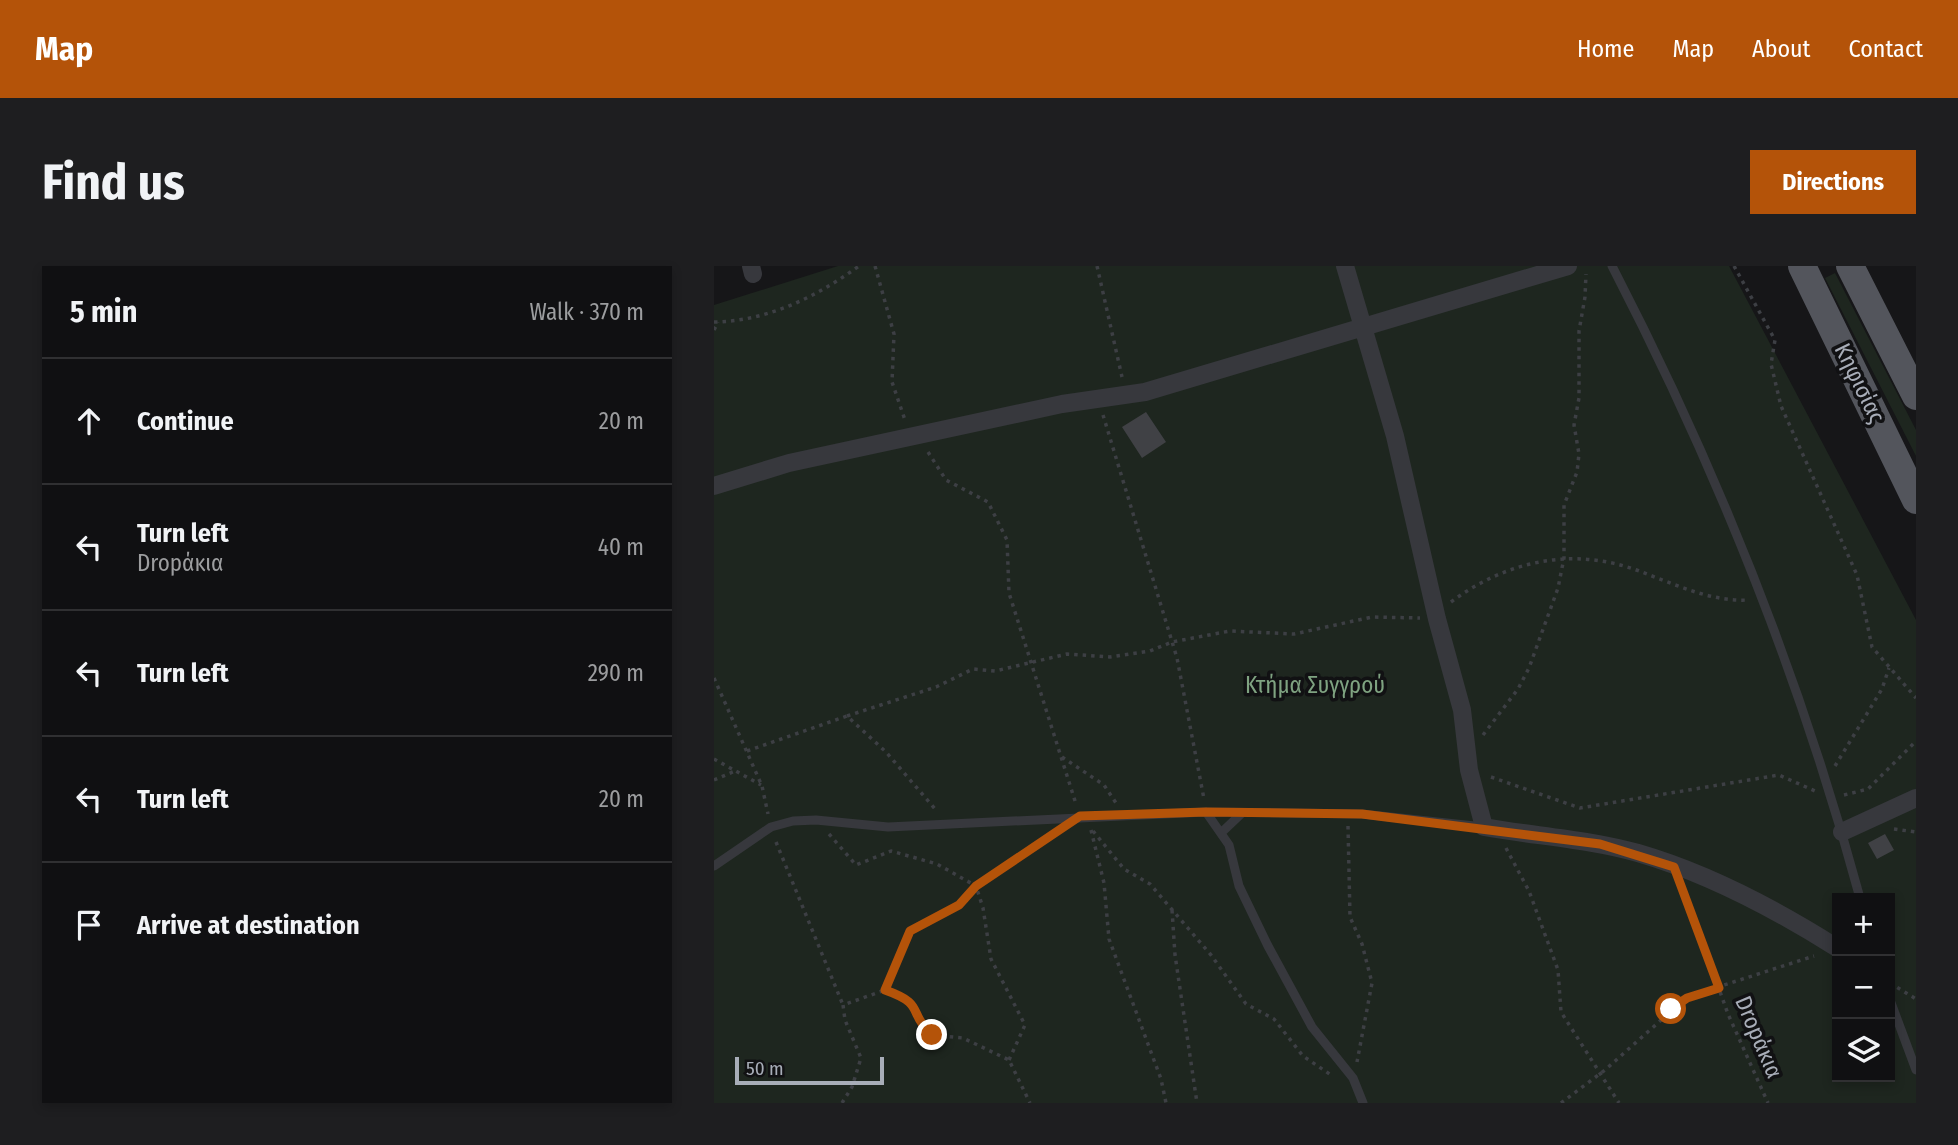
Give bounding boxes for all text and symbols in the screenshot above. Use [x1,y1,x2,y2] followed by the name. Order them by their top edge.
[35,29,93,69] text: Map
[1577,35,1634,63] text: Home
[1672,35,1714,63] text: Map
[1752,35,1810,63] text: About
[1848,35,1923,63] text: Contact
[1750,150,1916,214] button: Directions
[42,153,185,212] text: Find us
[70,294,137,330] text: 5 min
[530,298,644,326] text: Walk · 370 m
[1829,339,1891,428] street label: Κηφισίας
[70,402,108,440] icon: ahead
[137,406,234,437] text: Continue
[599,407,644,435] text: 20 m
[137,518,229,549] text: Turn left
[70,528,108,566] icon: left
[598,533,644,561] text: 40 m
[137,549,224,577] text: Dropάκια
[70,654,108,692] icon: left
[137,658,229,689] text: Turn left
[588,659,644,687] text: 290 m
[1245,671,1385,699] park label: Κτήμα Συγγρού
[70,780,108,818] icon: left
[137,784,229,815] text: Turn left
[599,785,644,813] text: 20 m
[1832,893,1895,1082] map controls
[1832,893,1895,956] button: +
[70,906,108,944] icon: arrive
[137,910,360,941] text: Arrive at destination
[1832,956,1895,1019] button: −
[1729,992,1789,1082] street label: Dropάκια
[1655,993,1686,1024] route start
[916,1019,947,1050] route end
[1832,1019,1895,1082] button: layers
[735,1054,884,1086] scale bar
[746,1057,784,1080] text: 50 m

